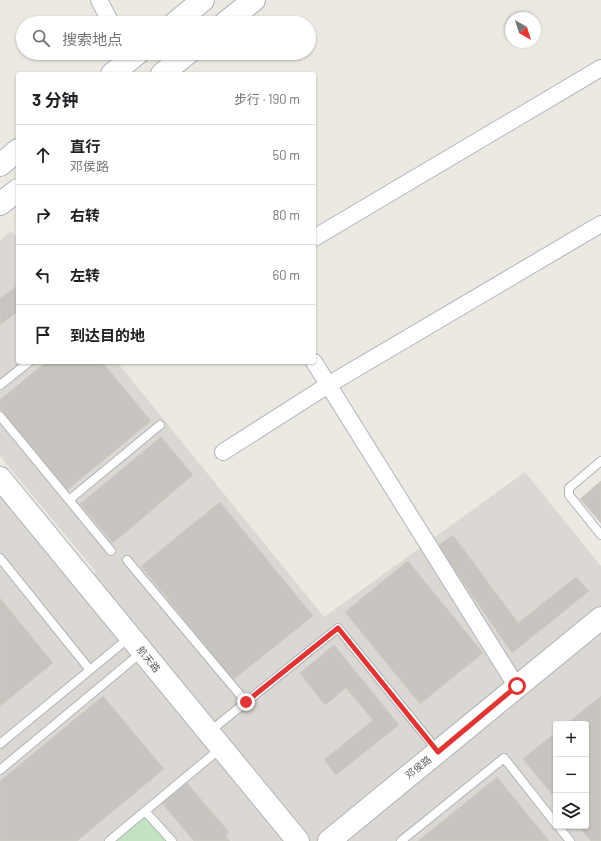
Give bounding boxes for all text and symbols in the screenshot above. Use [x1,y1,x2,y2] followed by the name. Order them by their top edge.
[505,12,541,48] north arrow
[16,16,316,60] search box
[30,27,52,49] icon: search
[62,30,122,48] text: 搜索地点
[32,89,79,109] text: 3 分钟
[234,91,300,107] text: 步行 · 190 m
[70,137,100,155] text: 直行
[32,144,54,166] icon: ahead
[273,147,300,163] text: 50 m
[70,158,109,174] text: 邓侯路
[32,204,54,226] icon: right
[70,206,100,224] text: 右转
[273,207,300,223] text: 80 m
[32,264,54,286] icon: left
[70,266,100,284] text: 左转
[273,267,300,283] text: 60 m
[32,324,54,346] icon: arrive
[70,326,145,344] text: 到达目的地
[135,644,163,674] street label: 航天路
[508,677,526,695] route start
[237,693,255,711] route end
[553,721,589,829] map controls
[553,721,589,757] button: +
[403,753,433,781] street label: 邓侯路
[553,757,589,793] button: −
[553,793,589,829] button: layers

